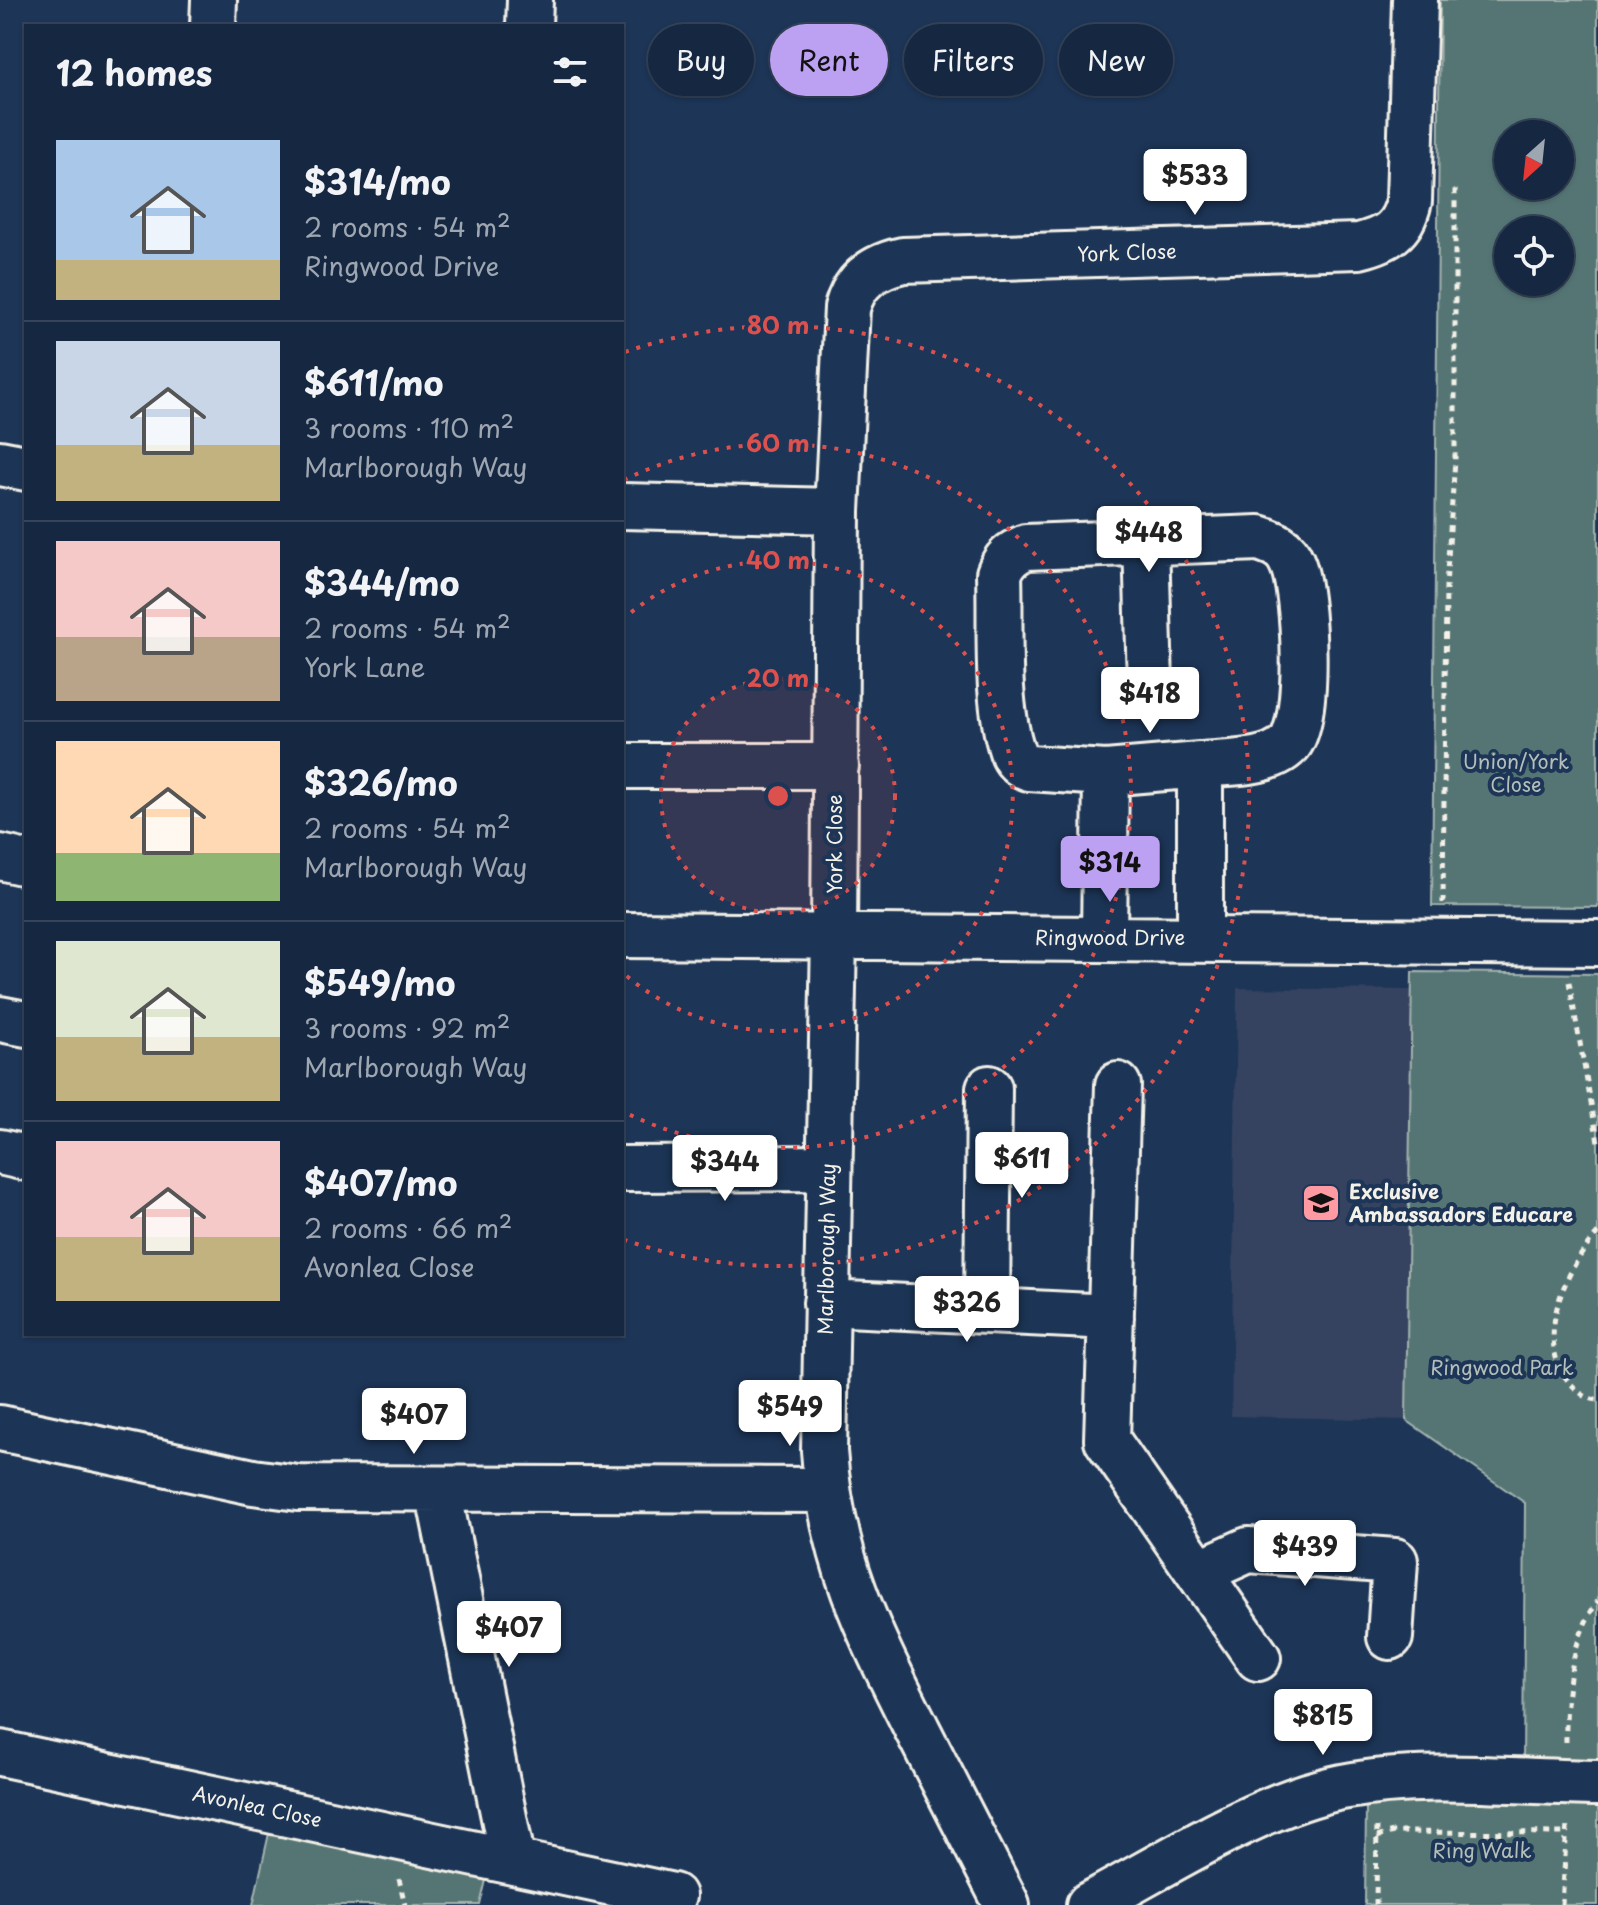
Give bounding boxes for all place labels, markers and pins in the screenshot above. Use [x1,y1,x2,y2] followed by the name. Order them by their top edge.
[1148,149,1242,217] pin: $533
[1102,506,1196,574] pin: $448
[1103,667,1197,735] pin: $418
[764,782,792,810] centre of rings
[1063,836,1157,904] pin: $314
[975,1132,1069,1200] pin: $611
[678,1135,772,1203] pin: $344
[1348,1176,1573,1229] place label: Exclusive Ambassadors Educare
[1300,1182,1342,1224] school or university icon: Exclusive Ambassadors Educare
[920,1276,1014,1344] pin: $326
[743,1380,837,1448] pin: $549
[367,1388,461,1456] pin: $407
[1258,1520,1352,1588] pin: $439
[462,1601,556,1669] pin: $407
[1276,1689,1370,1757] pin: $815

